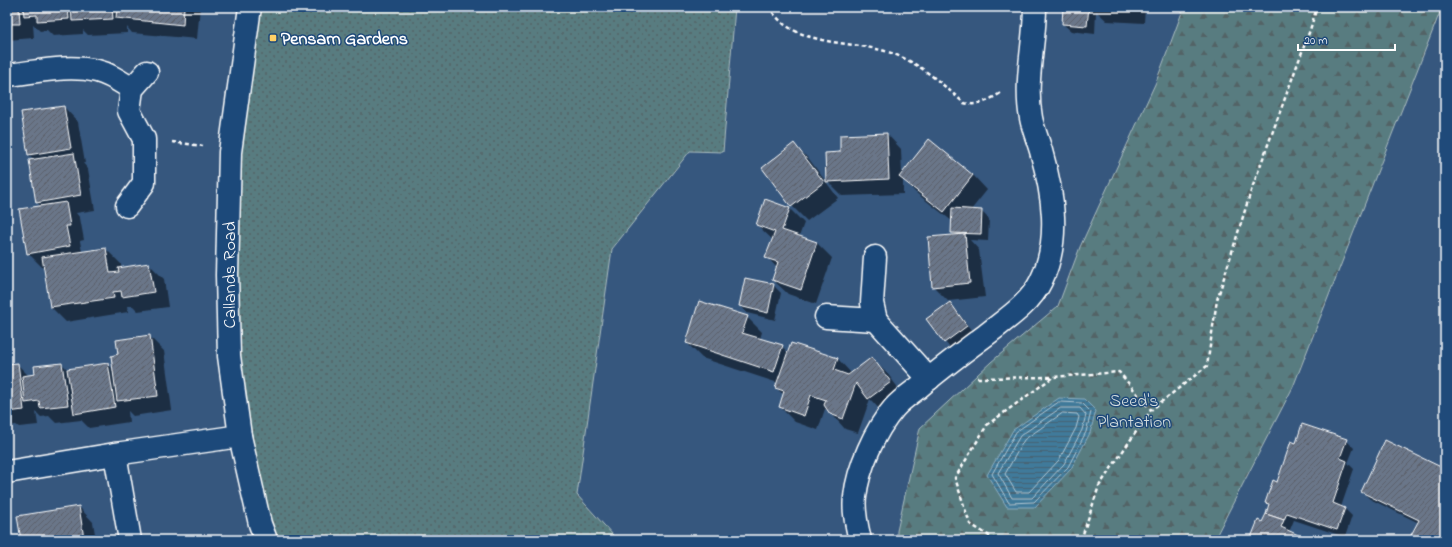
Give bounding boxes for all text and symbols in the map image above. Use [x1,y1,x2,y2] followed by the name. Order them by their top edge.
[1298,26,1395,52] scale bar
[281,27,408,53] place label: Pensarn Gardens
[1304,32,1327,50] text: 20 m
[268,33,278,43] marker: Pensarn Gardens
[218,221,244,329] street label: Callands Road
[1097,389,1171,436] park label: Seed's Plantation

